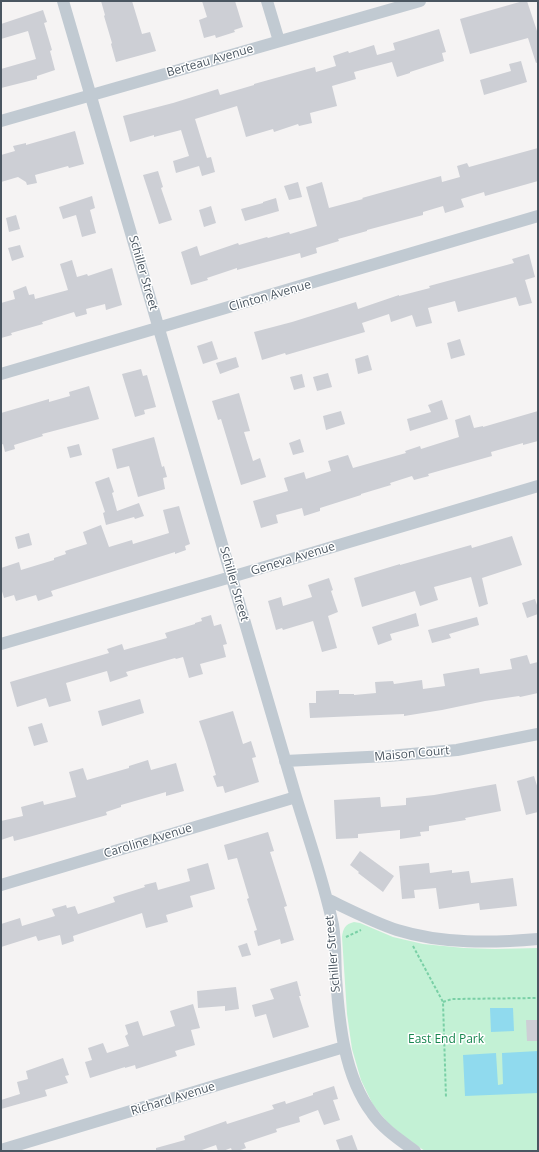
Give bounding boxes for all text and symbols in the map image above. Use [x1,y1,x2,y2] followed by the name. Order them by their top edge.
[165,42,255,80] street label: Berteau Avenue
[125,234,161,312] street label: Schiller Street
[227,277,313,315] street label: Clinton Avenue
[249,539,337,579] street label: Geneva Avenue
[216,545,252,623] street label: Schiller Street
[374,744,450,764] street label: Maison Court
[102,821,194,861] street label: Caroline Avenue
[322,915,344,993] street label: Schiller Street
[408,1033,484,1047] park label: East End Park
[129,1079,217,1119] street label: Richard Avenue

